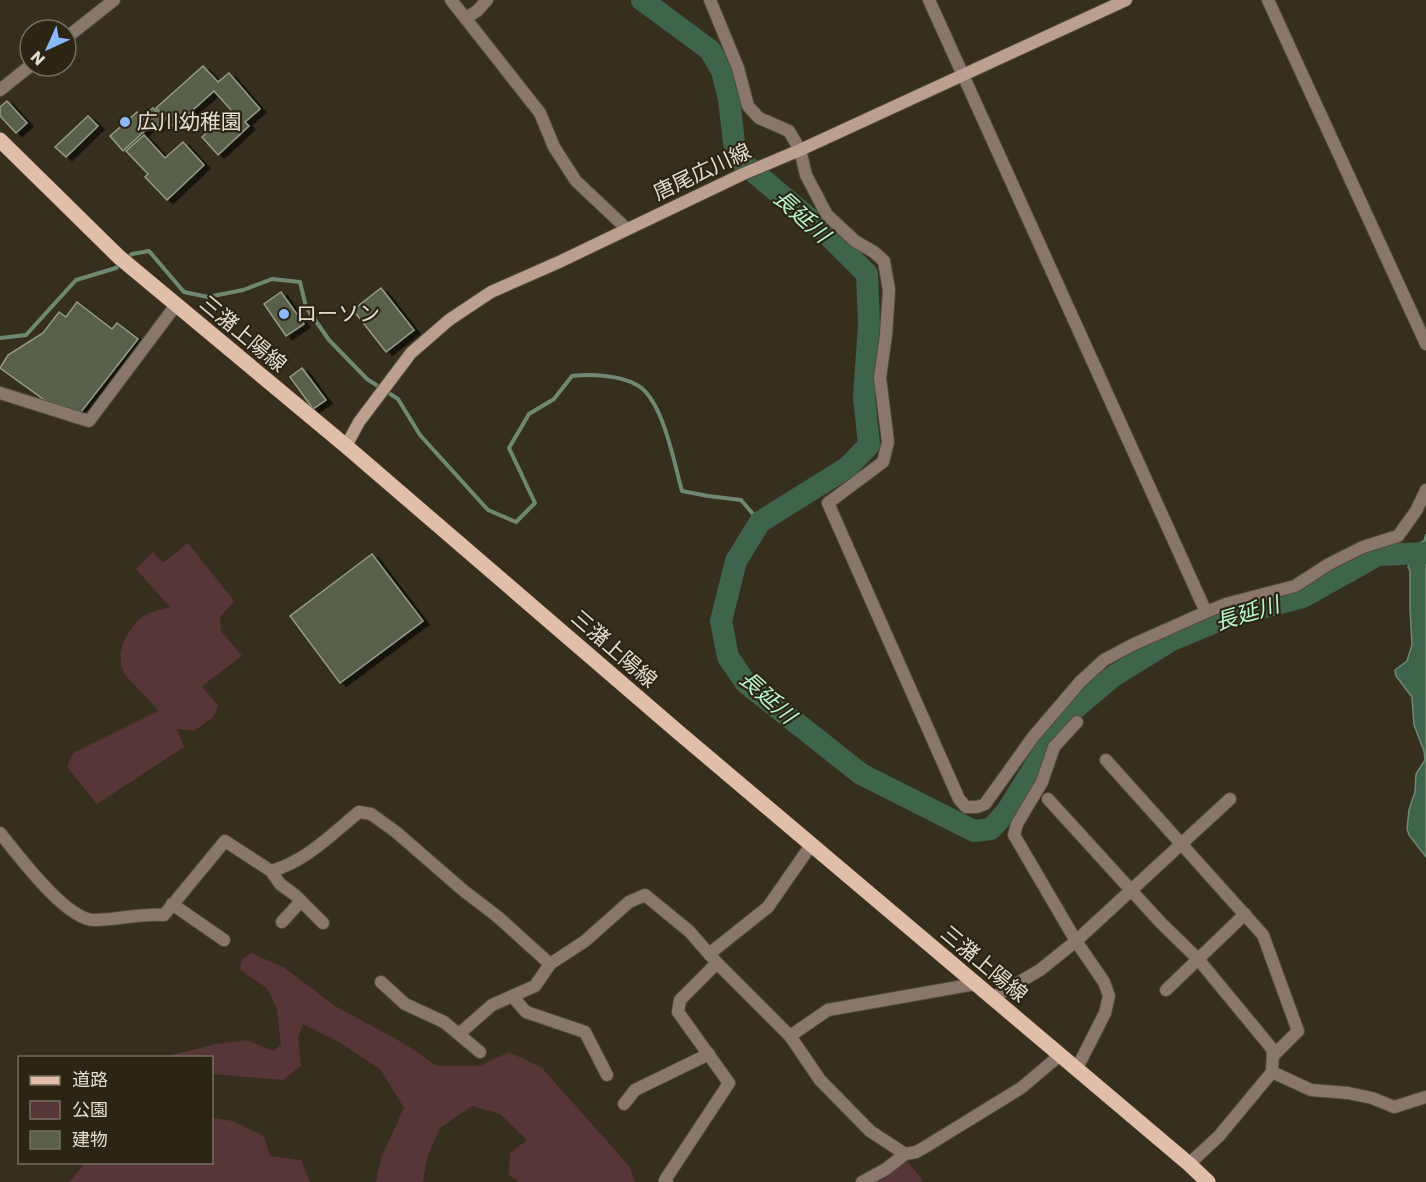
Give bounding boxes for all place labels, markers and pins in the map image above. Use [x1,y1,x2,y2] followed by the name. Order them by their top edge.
[137,107,242,136] place label: 広川幼稚園
[118,115,132,129] marker: 広川幼稚園
[296,299,380,328] place label: ローソン
[277,307,291,321] marker: ローソン

